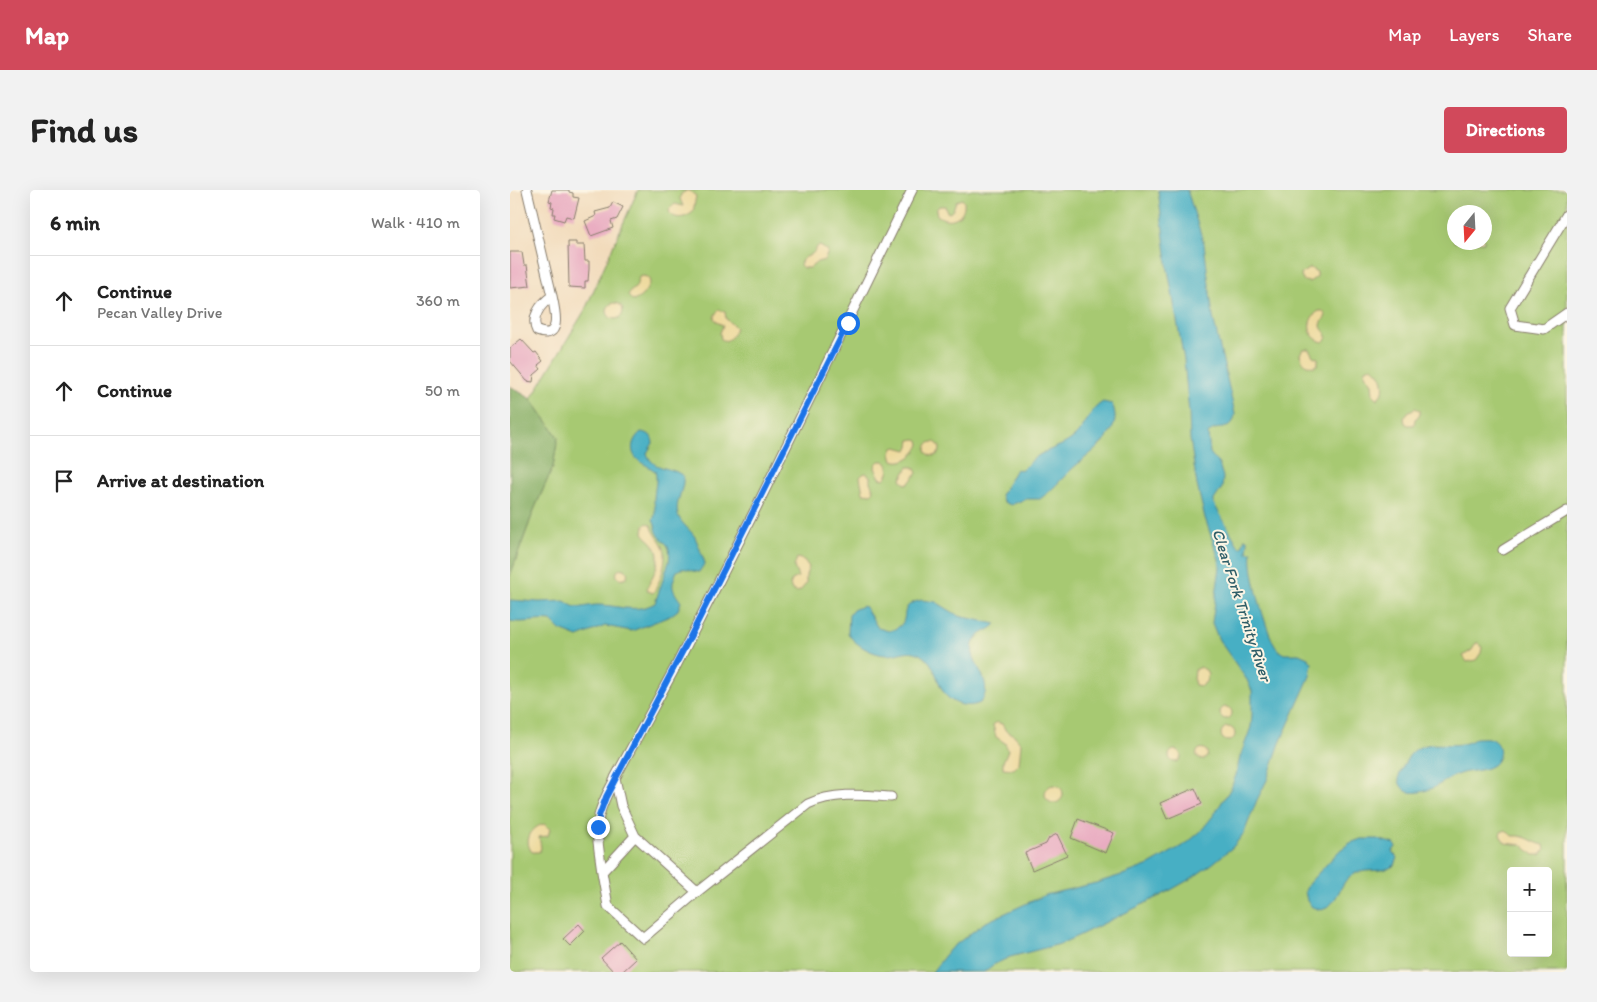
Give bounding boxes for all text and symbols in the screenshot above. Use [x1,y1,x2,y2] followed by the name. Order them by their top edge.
[25,21,69,50] text: Map
[1388,24,1421,46] text: Map
[1449,24,1499,46] text: Layers
[1527,24,1572,46] text: Share
[1444,107,1567,153] button: Directions
[30,109,138,151] text: Find us
[1447,205,1492,250] north arrow
[50,210,100,235] text: 6 min
[371,213,460,232] text: Walk · 410 m
[97,280,172,303] text: Continue
[50,287,78,315] icon: ahead
[416,291,460,310] text: 360 m
[97,303,222,322] text: Pecan Valley Drive
[837,312,860,335] route start
[50,377,78,405] icon: ahead
[97,379,172,402] text: Continue
[425,381,460,400] text: 50 m
[50,467,78,495] icon: arrive
[97,469,264,492] text: Arrive at destination
[1208,526,1276,685] water label: Clear Fork Trinity River
[587,816,610,839] route end
[1507,867,1552,957] map controls
[1507,867,1552,912] button: +
[1507,912,1552,957] button: −

